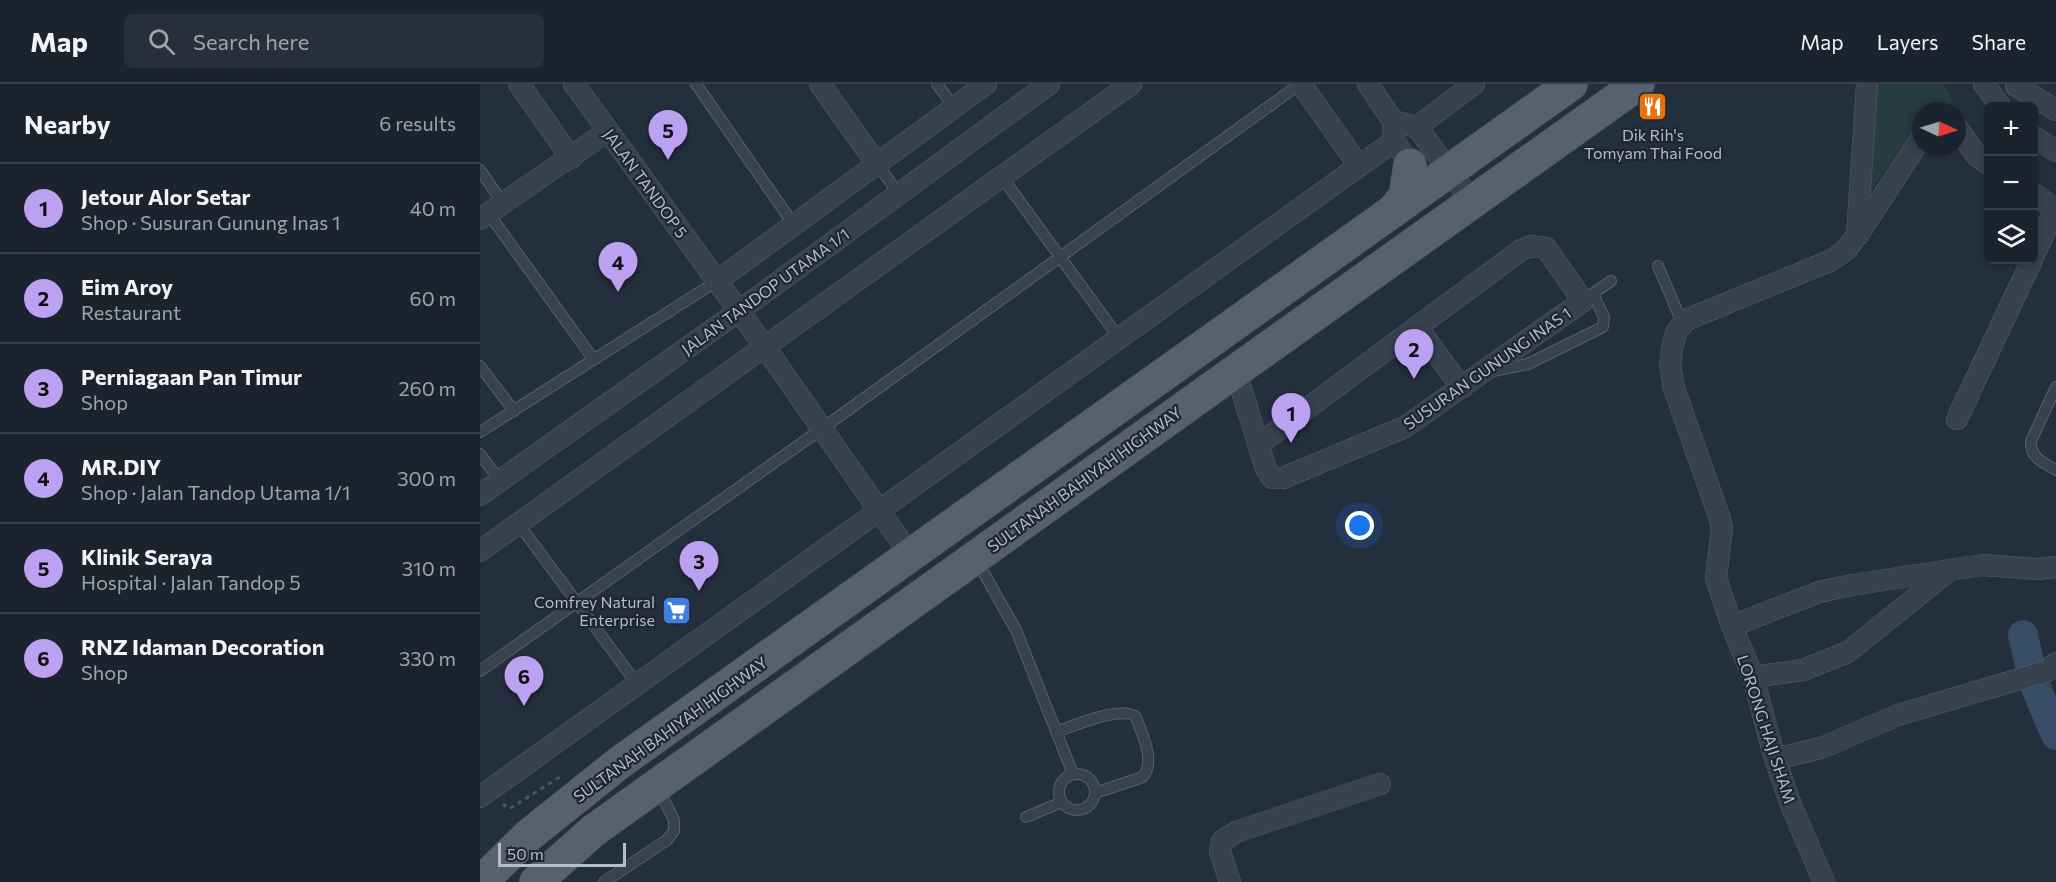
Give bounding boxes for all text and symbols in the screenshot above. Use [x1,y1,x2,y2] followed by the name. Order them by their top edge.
[124,14,544,68] search box
[30,24,88,58] text: Map
[145,25,178,58] icon: search
[193,28,309,55] text: Search here
[1800,29,1844,54] text: Map
[1877,29,1939,54] text: Layers
[1972,29,2026,54] text: Share
[1637,90,1669,122] restaurant icon: Dik Rih's Tomyam Thai Food
[1912,102,1966,156] north arrow
[1984,102,2038,264] map controls
[1984,102,2038,156] button: +
[24,108,111,139] text: Nearby
[648,110,687,160] pin: 5
[379,111,456,135] text: 6 results
[600,125,692,241] street label: JALAN TANDOP 5
[1584,125,1722,162] place label: Dik Rih's Tomyam Thai Food
[1984,156,2038,210] button: −
[81,183,251,210] text: Jetour Alor Setar
[39,196,48,220] text: 1
[410,196,456,220] text: 40 m
[81,210,341,234] text: Shop · Susuran Gunung Inas 1
[1984,210,2038,264] button: layers
[677,224,853,358] street label: JALAN TANDOP UTAMA 1/1
[598,242,638,292] pin: 4
[81,273,173,300] text: Eim Aroy
[38,286,49,310] text: 2
[410,286,456,310] text: 60 m
[81,300,181,324] text: Restaurant
[1400,303,1574,433] street label: SUSURAN GUNUNG INAS 1
[1394,330,1434,379] pin: 2
[81,363,302,390] text: Perniagaan Pan Timur
[38,376,49,400] text: 3
[398,376,456,400] text: 260 m
[81,390,128,414] text: Shop
[1272,394,1310,443] pin: 1
[983,402,1185,556] street label: SULTANAH BAHIYAH HIGHWAY
[81,453,161,480] text: MR.DIY
[37,466,50,490] text: 4
[397,466,456,490] text: 300 m
[81,480,351,504] text: Shop · Jalan Tandop Utama 1/1
[1345,511,1374,540] your location
[680,542,718,591] pin: 3
[81,543,213,570] text: Klinik Seraya
[38,556,49,580] text: 5
[402,556,456,580] text: 310 m
[81,570,301,594] text: Hospital · Jalan Tandop 5
[534,592,655,629] place label: Comfrey Natural Enterprise
[660,594,692,626] supermarket icon: Comfrey Natural Enterprise
[81,633,324,660] text: RNZ Idaman Decoration
[37,646,50,670] text: 6
[399,646,456,670] text: 330 m
[569,652,771,806] street label: SULTANAH BAHIYAH HIGHWAY
[1734,652,1800,806] street label: LORONG HAJI SHAM
[504,656,543,706] pin: 6
[81,660,128,684] text: Shop
[498,840,626,868] scale bar
[507,844,544,863] text: 50 m

